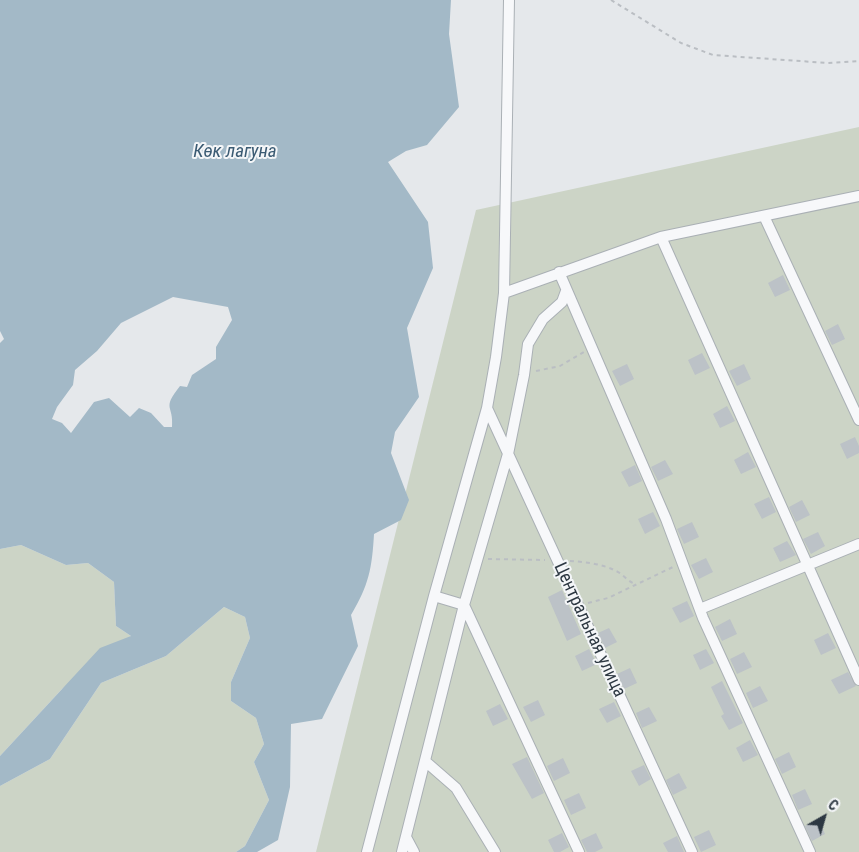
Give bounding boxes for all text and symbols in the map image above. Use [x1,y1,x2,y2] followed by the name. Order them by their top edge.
[193,141,277,163] water label: Көк лагуна
[548,559,630,701] street label: Центральная улица
[799,792,849,842] north arrow
[825,796,841,814] text: С

